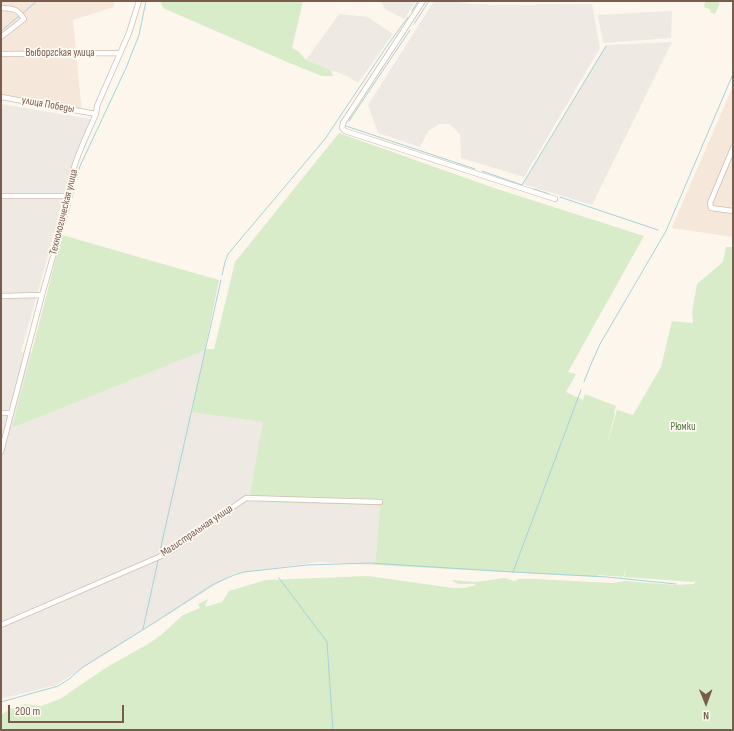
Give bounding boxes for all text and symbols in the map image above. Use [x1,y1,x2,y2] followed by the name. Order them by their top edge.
[25,46,95,60] street label: Выборгская улица
[21,94,75,116] street label: улица Победы
[47,168,81,256] street label: Технологическая улица
[671,420,695,434] park label: Рюмки
[158,502,236,560] street label: Магистральная улица
[686,683,726,723] north arrow
[10,697,126,723] scale bar
[15,704,40,719] text: 200 m
[703,709,709,722] text: N

